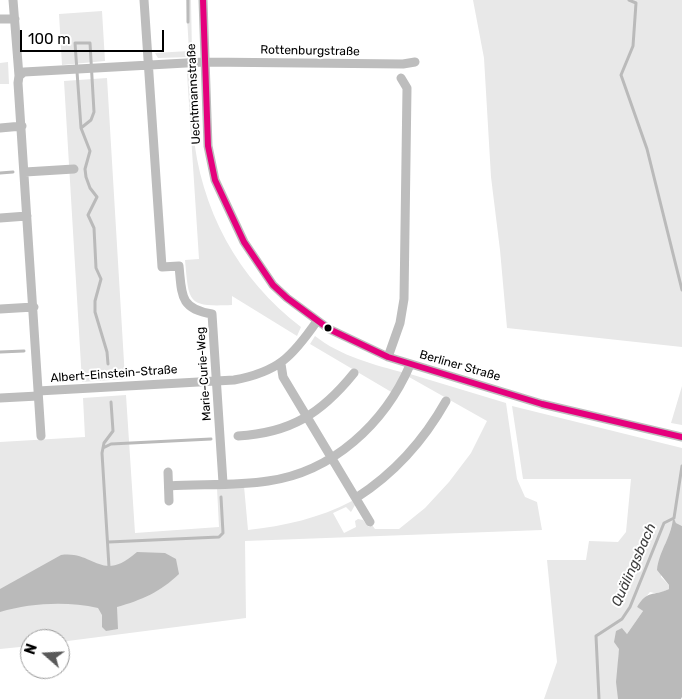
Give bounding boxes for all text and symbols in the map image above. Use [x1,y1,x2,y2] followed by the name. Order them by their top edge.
[22,20,166,52] scale bar
[28,30,70,48] text: 100 m
[184,43,204,145] street label: Uechtmannstraße
[260,43,360,59] street label: Rottenburgstraße
[323,323,333,333] unlabelled marker
[194,326,214,422] street label: Marie-Curie-Weg
[418,348,502,384] street label: Berliner Straße
[50,362,178,386] street label: Albert-Einstein-Straße
[608,521,660,609] water label: Quälingsbach
[20,629,70,679] north arrow
[22,642,41,657] text: N

